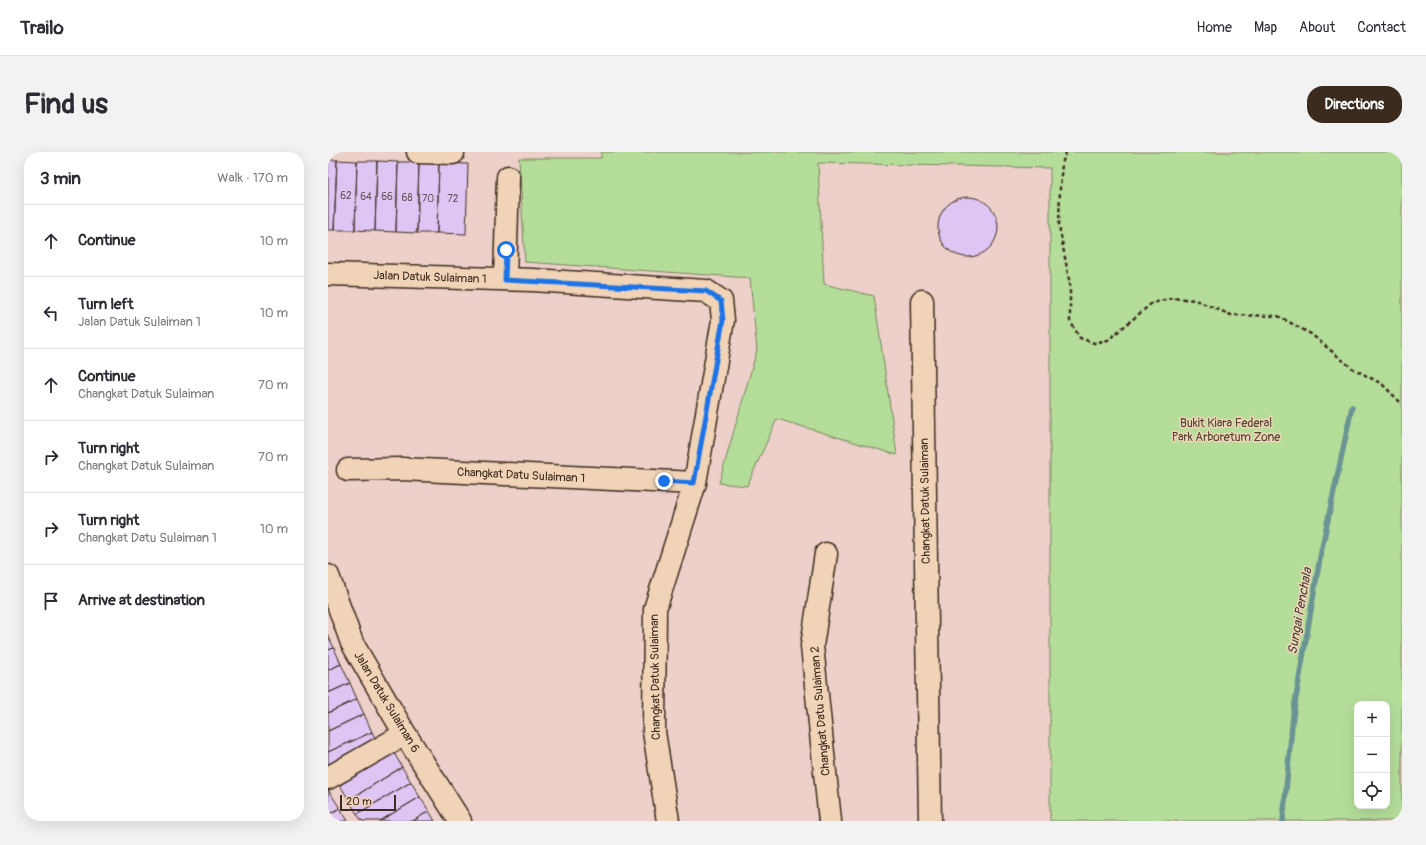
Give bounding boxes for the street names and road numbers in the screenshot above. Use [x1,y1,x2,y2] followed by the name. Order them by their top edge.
[373,268,487,287] street label: Jalan Datuk Sulaiman 1
[917,438,934,564] street label: Changkat Datuk Sulaiman
[457,465,585,486] street label: Changkat Datu Sulaiman 1
[647,614,664,740] street label: Changkat Datuk Sulaiman
[807,645,834,776] street label: Changkat Datu Sulaiman 2
[350,649,423,756] street label: Jalan Datuk Sulaiman 6

